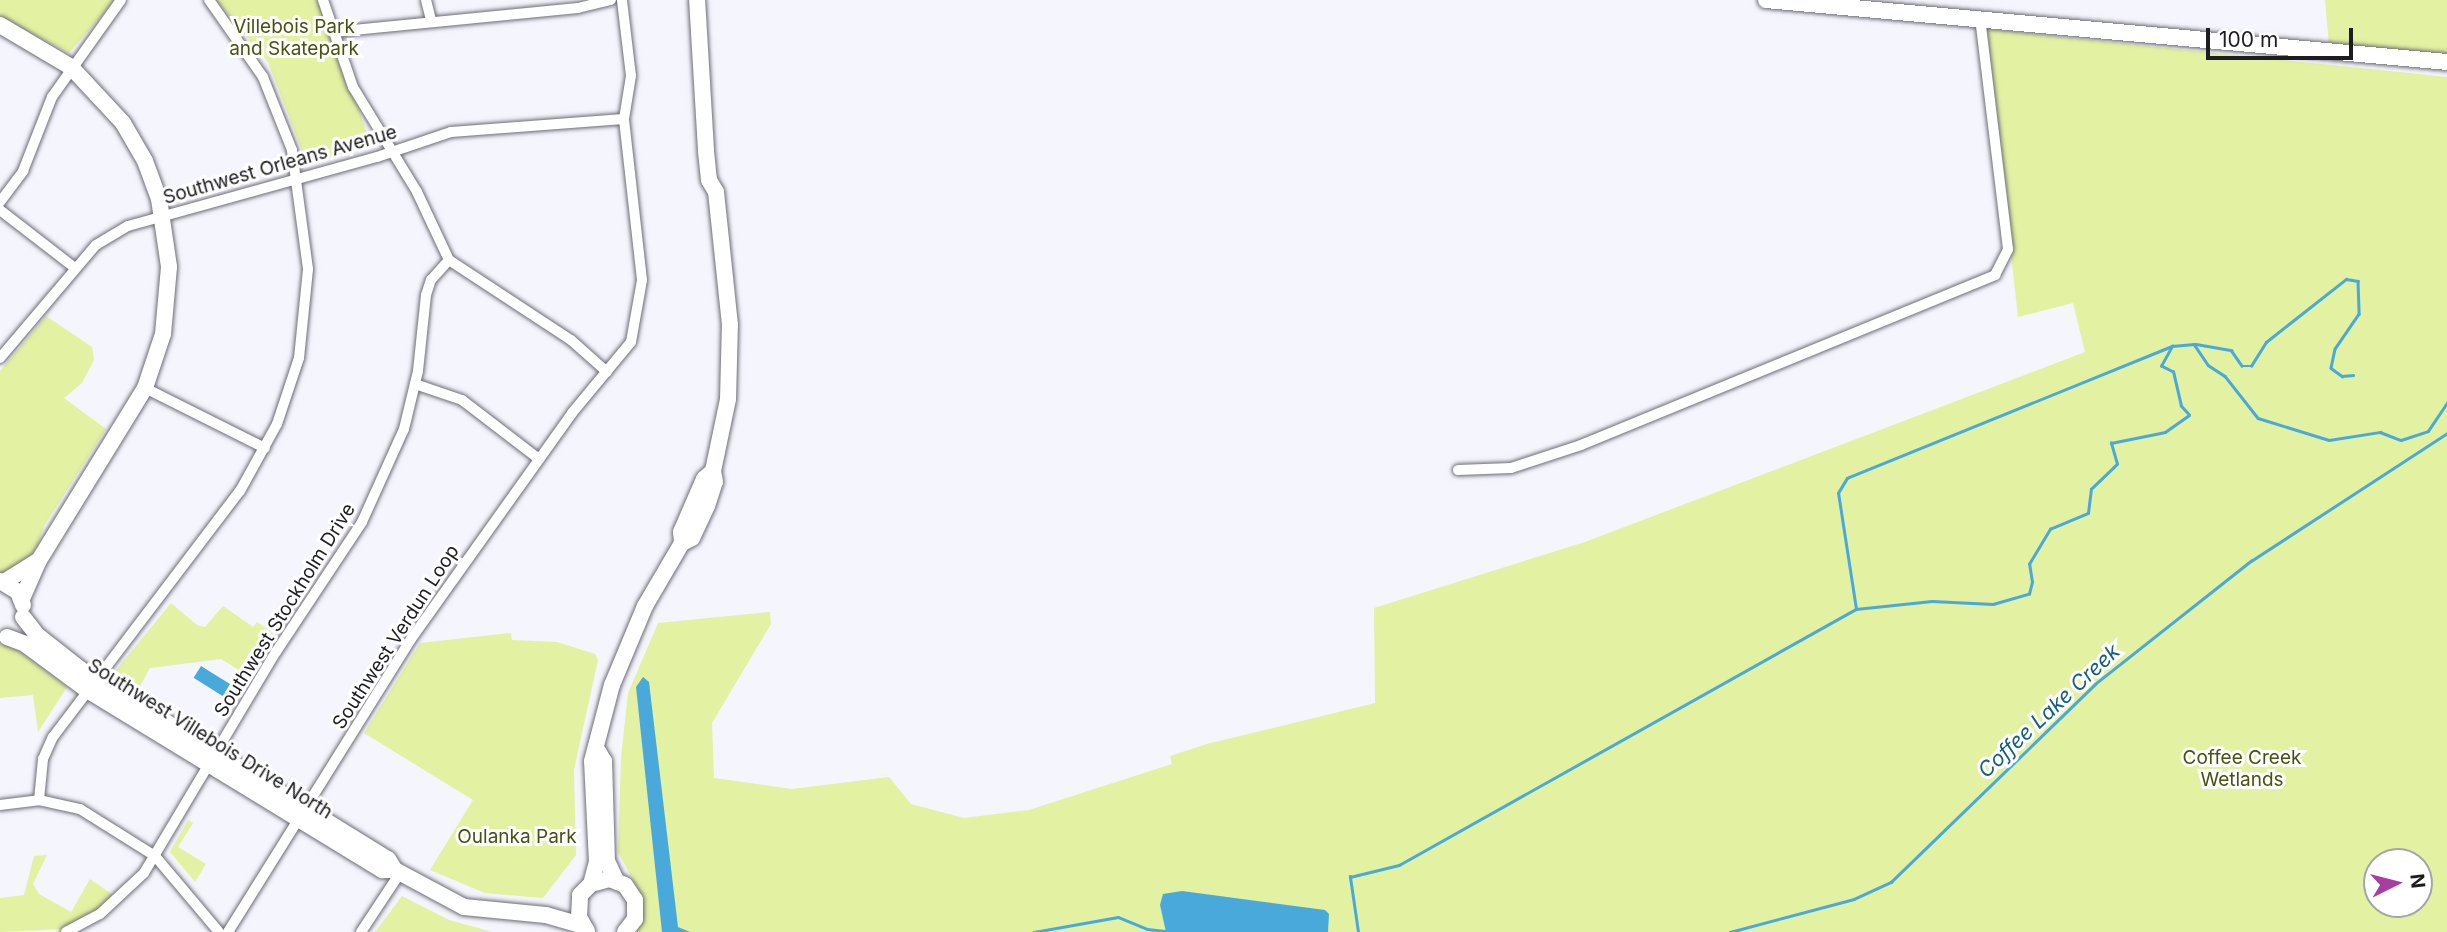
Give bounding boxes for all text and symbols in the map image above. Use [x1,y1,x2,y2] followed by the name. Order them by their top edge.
[2209,14,2356,58] scale bar
[229,16,359,60] park label: Villebois Park and Skatepark
[2219,27,2278,52] text: 100 m
[161,121,399,209] street label: Southwest Orleans Avenue
[210,499,360,721] street label: Southwest Stockholm Drive
[328,541,464,733] street label: Southwest Verdun Loop
[1973,639,2125,783] water label: Coffee Lake Creek
[83,654,337,824] street label: Southwest Villebois Drive North
[2183,747,2301,791] park label: Coffee Creek Wetlands
[457,826,577,848] park label: Oulanka Park
[2363,848,2433,918] north arrow
[2405,873,2430,889] text: N

